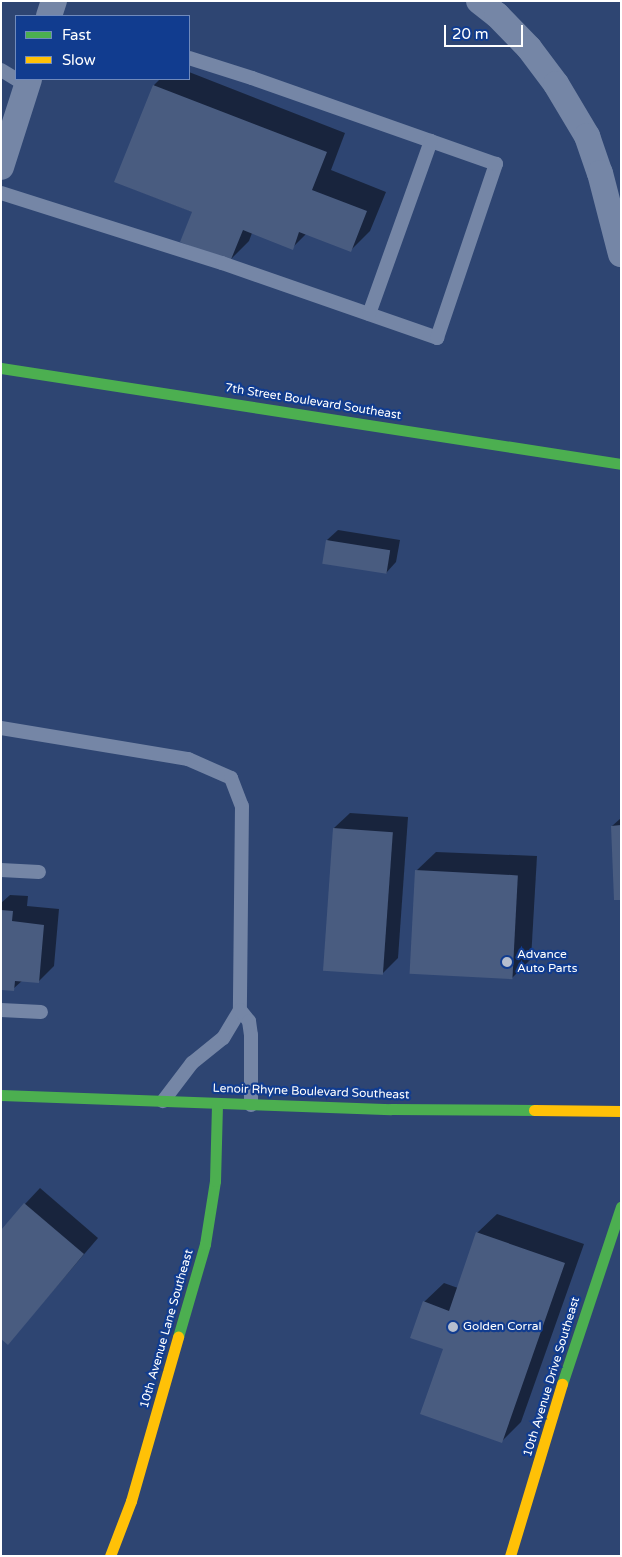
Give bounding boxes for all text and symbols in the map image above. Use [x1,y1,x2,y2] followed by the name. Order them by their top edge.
[15,15,190,80] legend
[447,15,526,47] scale bar
[452,25,489,43] text: 20 m
[62,26,91,44] text: Fast
[62,51,96,69] text: Slow
[224,381,402,423] street label: 7th Street Boulevard Southeast
[517,948,577,976] place label: Advance Auto Parts
[501,956,513,968] marker: Advance Auto Parts
[212,1081,410,1103] street label: Lenoir Rhyne Boulevard Southeast
[137,1248,197,1410] street label: 10th Avenue Lane Southeast
[521,1295,583,1459] street label: 10th Avenue Drive Southeast
[463,1320,542,1334] place label: Golden Corral
[447,1321,459,1333] marker: Golden Corral

